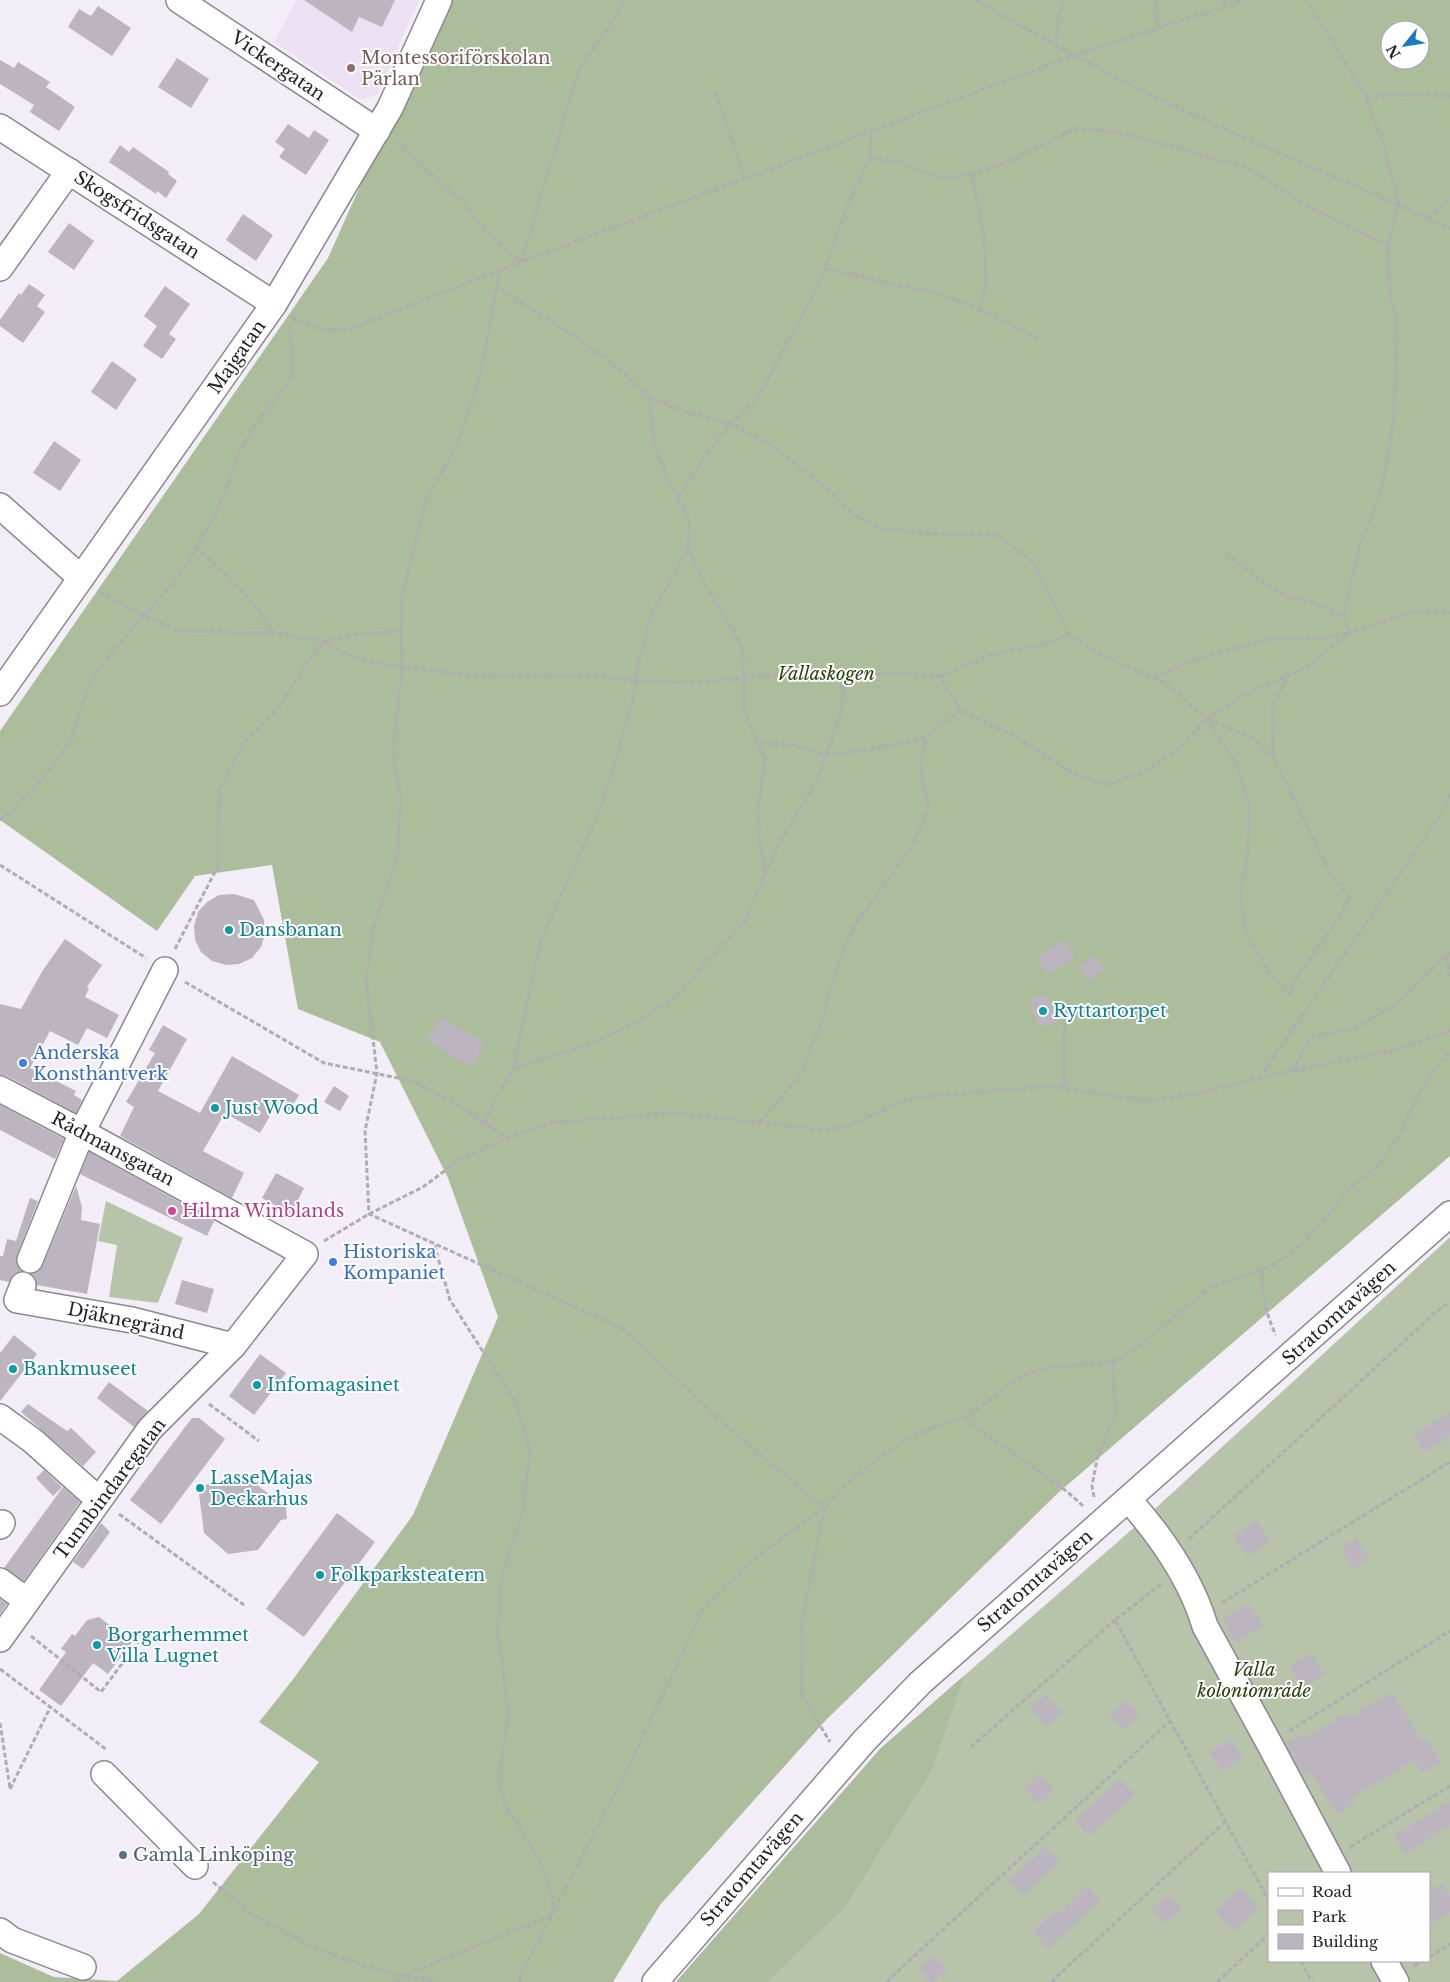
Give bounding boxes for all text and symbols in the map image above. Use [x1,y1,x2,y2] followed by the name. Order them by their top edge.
[1380,20,1430,70] north arrow
[226,26,329,106] street label: Vickergatan
[1383,41,1405,62] text: N
[361,47,550,90] place label: Montessoriförskolan Pärlan
[345,62,357,74] marker: Montessoriförskolan Pärlan
[70,166,204,264] street label: Skogsfridsgatan
[204,316,270,398] street label: Majgatan
[777,663,875,685] park label: Vallaskogen
[239,919,342,941] place label: Dansbanan
[223,924,235,936] marker: Dansbanan
[1053,1000,1167,1022] place label: Ryttartorpet
[1037,1005,1049,1017] marker: Ryttartorpet
[32,1042,168,1085] place label: Anderska Konsthantverk
[17,1057,29,1069] marker: Anderska Konsthantverk
[223,1097,319,1119] place label: Just Wood
[209,1102,221,1114] marker: Just Wood
[48,1107,178,1191] street label: Rådmansgatan
[182,1200,344,1222] place label: Hilma Winblands
[166,1205,178,1217] marker: Hilma Winblands
[343,1241,446,1284] place label: Historiska Kompaniet
[327,1256,339,1268] marker: Historiska Kompaniet
[1278,1256,1400,1370] street label: Stratomtavägen
[65,1298,187,1344] street label: Djäknegränd
[23,1358,137,1380] place label: Bankmuseet
[7,1363,19,1375] marker: Bankmuseet
[267,1374,400,1396] place label: Infomagasinet
[251,1379,263,1391] marker: Infomagasinet
[50,1414,170,1564] street label: Tunnbindaregatan
[210,1467,313,1510] place label: LasseMajas Deckarhus
[194,1482,206,1494] marker: LasseMajas Deckarhus
[973,1525,1097,1637] street label: Stratomtavägen
[330,1564,485,1586] place label: Folkparksteatern
[314,1569,326,1581] marker: Folkparksteatern
[106,1624,249,1667] place label: Borgarhemmet Villa Lugnet
[91,1639,103,1651] marker: Borgarhemmet Villa Lugnet
[1196,1659,1311,1702] park label: Valla koloniområde
[696,1807,808,1931] street label: Stratomtavägen
[133,1844,294,1866] place label: Gamla Linköping
[117,1849,129,1861] marker: Gamla Linköping
[1268,1872,1430,1962] legend
[1312,1882,1352,1901] text: Road
[1312,1907,1348,1926] text: Park
[1312,1932,1379,1951] text: Building

